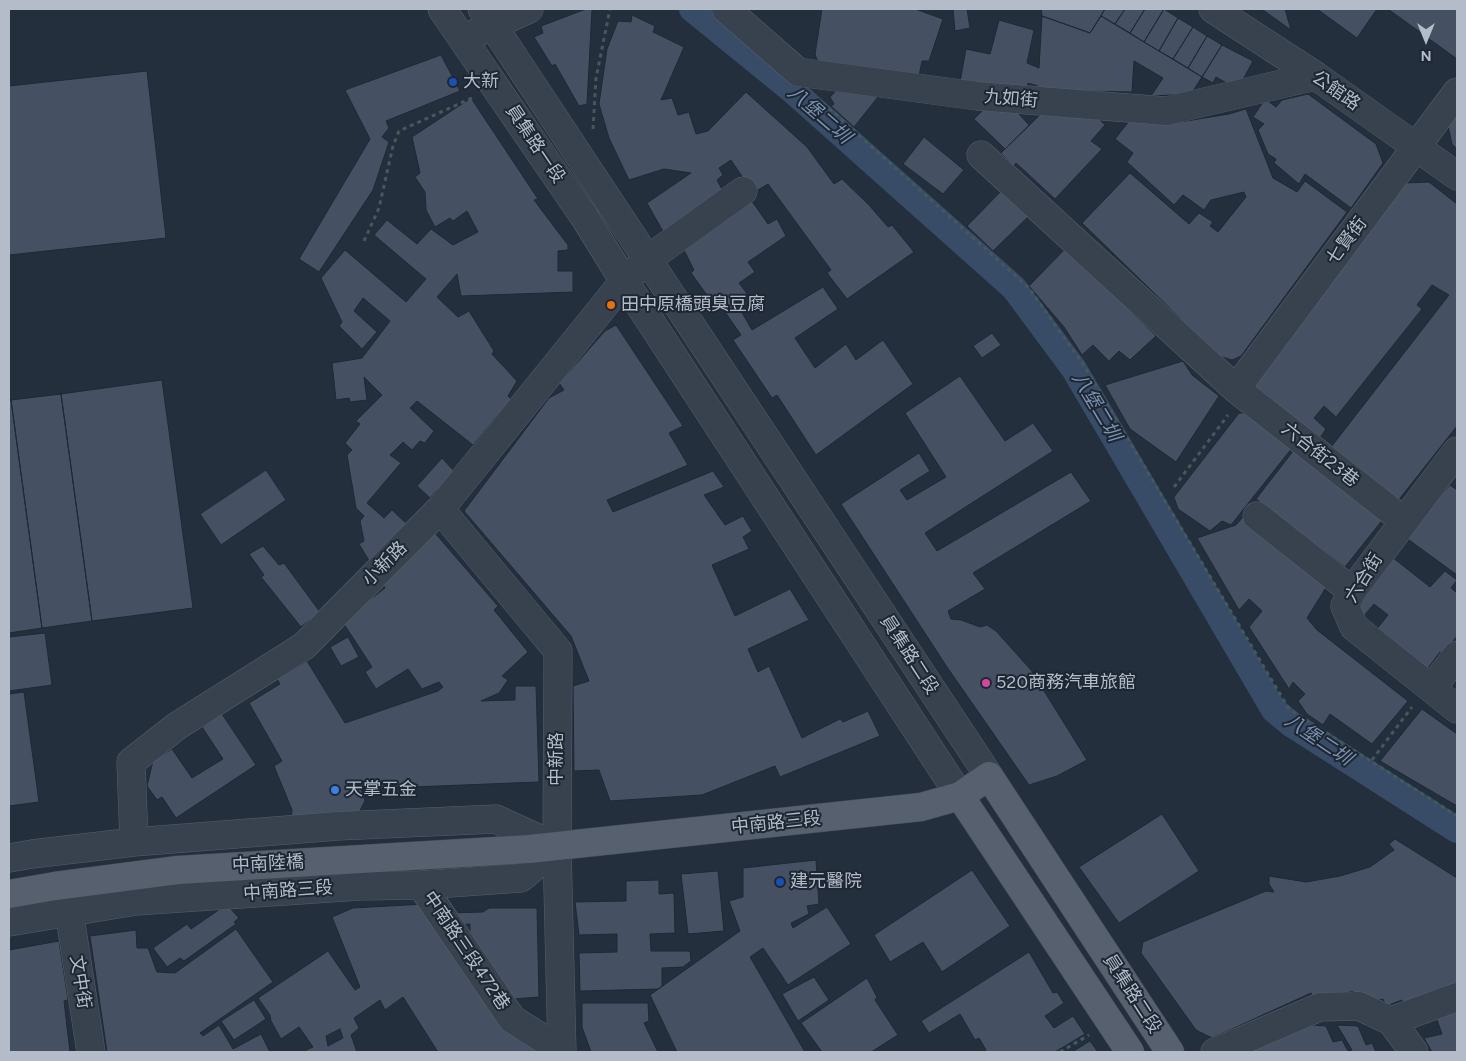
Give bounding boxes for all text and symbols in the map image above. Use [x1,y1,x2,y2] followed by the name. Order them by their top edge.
[1401,15,1451,65] north arrow
[1421,47,1431,64] text: N
[1308,67,1364,115] street label: 公館路
[463,71,499,93] place label: 大新
[447,76,459,88] marker: 大新
[783,81,855,149] water label: 八堡二圳
[983,86,1039,112] street label: 九如街
[501,101,569,187] street label: 員集路一段
[1322,213,1372,269] street label: 七賢街
[621,294,765,316] place label: 田中原橋頭臭豆腐
[605,299,617,311] marker: 田中原橋頭臭豆腐
[1067,369,1125,445] water label: 八堡二圳
[1277,418,1363,492] street label: 六合街23巷
[358,537,412,591] street label: 小新路
[1341,549,1387,607] street label: 六合街
[875,611,943,699] street label: 員集路二段
[996,672,1136,694] place label: 520商務汽車旅館
[980,677,992,689] marker: 520商務汽車旅館
[1280,709,1356,771] water label: 八堡二圳
[546,732,568,786] street label: 中新路
[345,779,417,801] place label: 天掌五金
[329,784,341,796] marker: 天掌五金
[730,808,822,838] street label: 中南路三段
[231,851,305,877] street label: 中南陸橋
[790,871,862,893] place label: 建元醫院
[774,876,786,888] marker: 建元醫院
[242,877,334,905] street label: 中南路三段
[418,887,514,1015] street label: 中南路三段472巷
[1098,950,1166,1038] street label: 員集路二段
[65,954,95,1010] street label: 文中街

